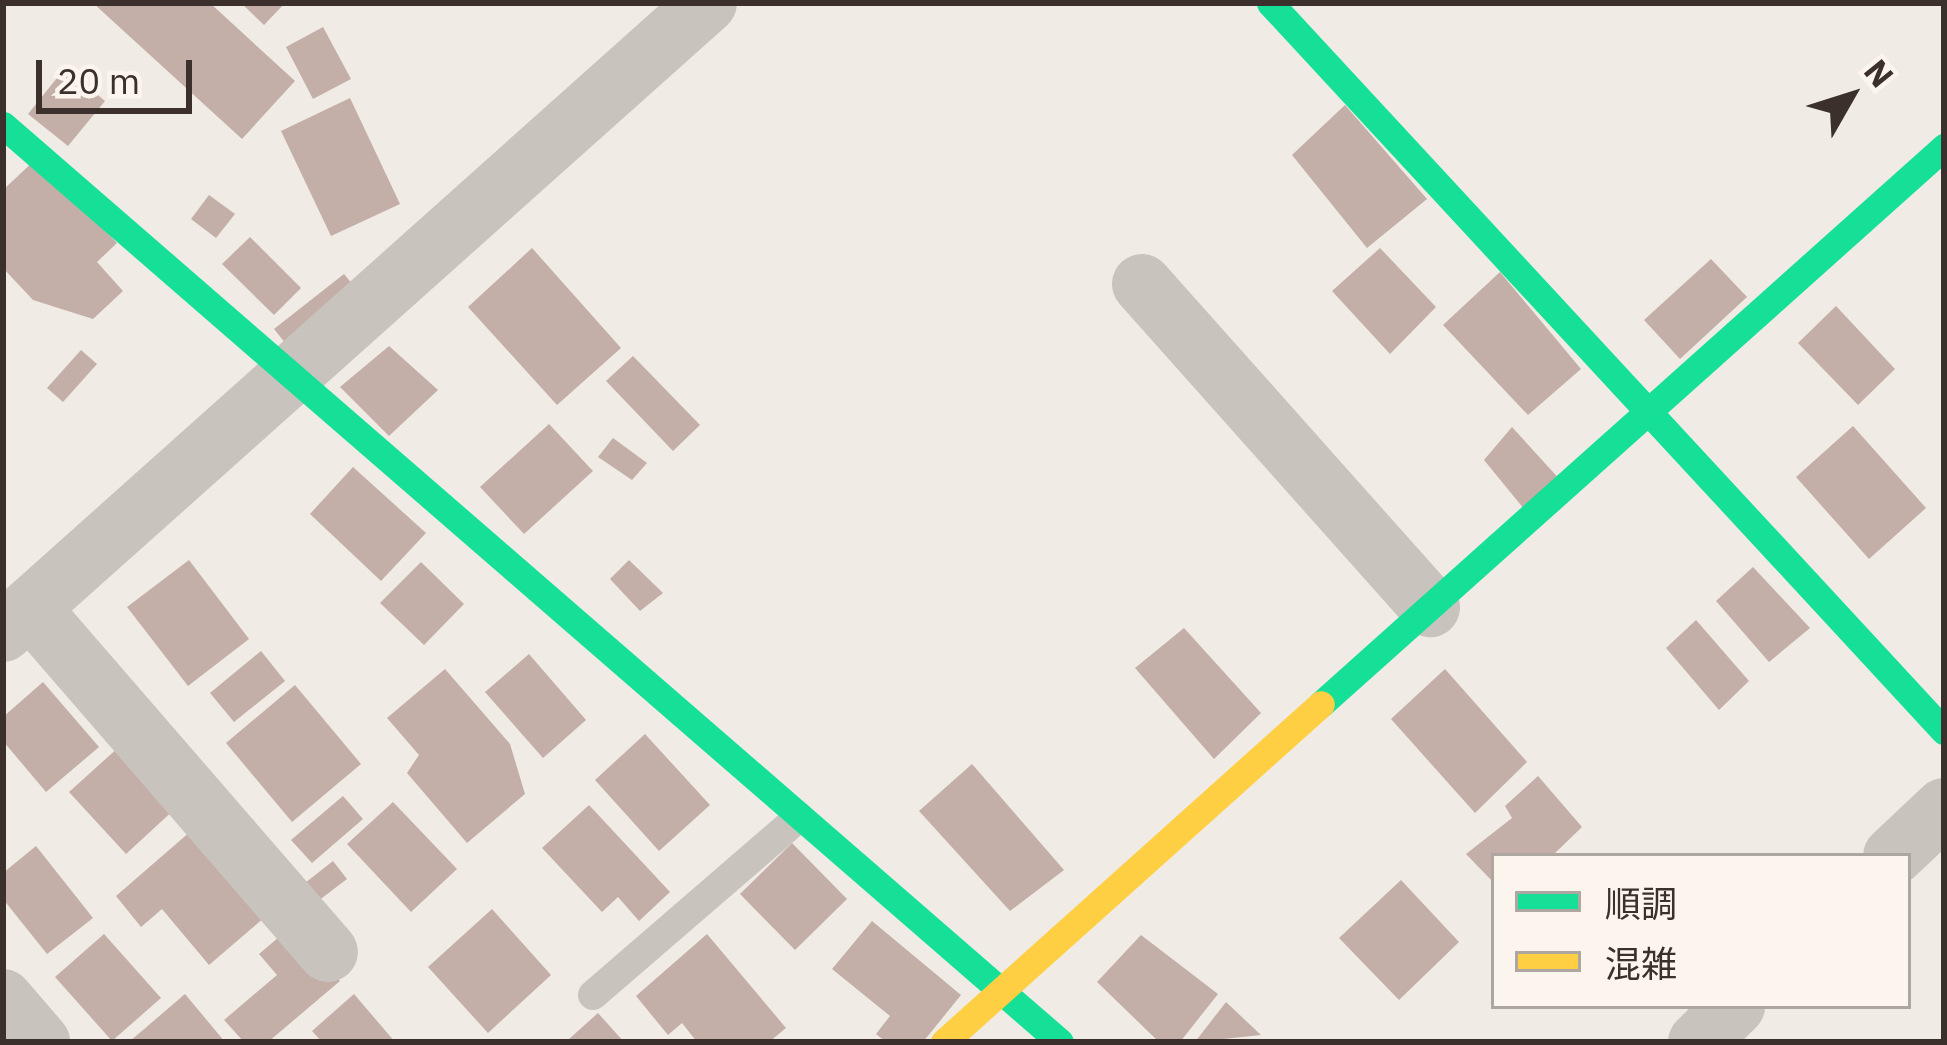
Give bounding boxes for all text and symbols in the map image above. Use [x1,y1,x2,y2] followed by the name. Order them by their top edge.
[42,36,198,110] scale bar
[1791,36,1911,156] north arrow
[1855,50,1904,96] text: N
[57,57,140,104] text: 20 m
[1491,853,1911,1009] legend
[1605,880,1677,927] text: 順調
[1605,940,1677,987] text: 混雑

